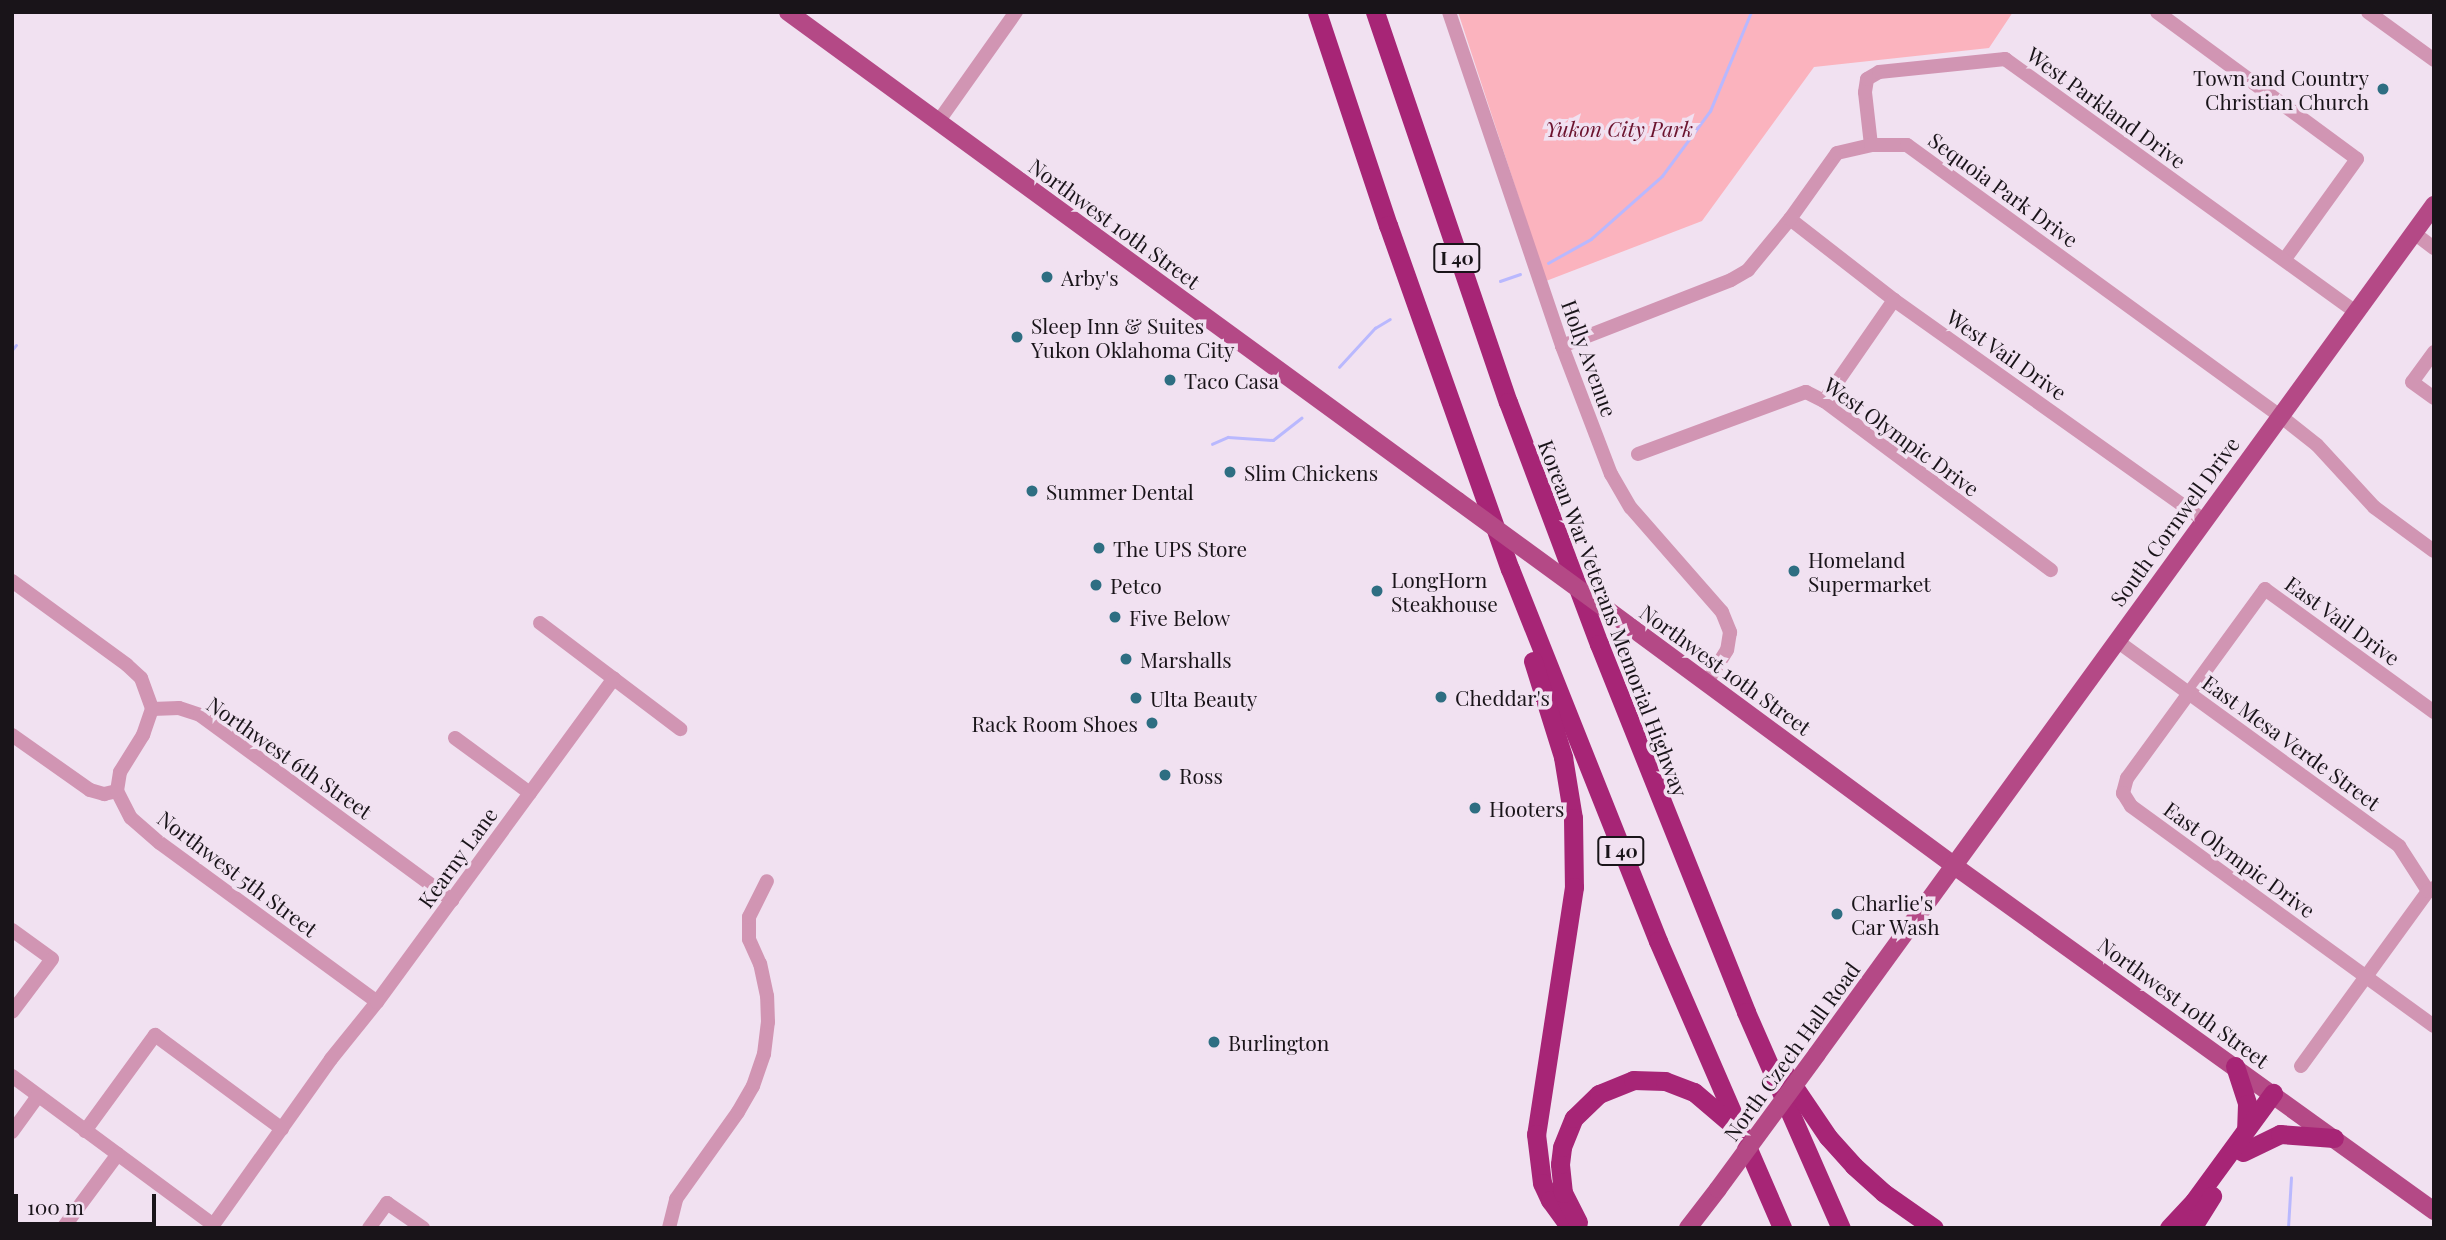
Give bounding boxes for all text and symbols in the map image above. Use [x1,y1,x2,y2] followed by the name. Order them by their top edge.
[2023,41,2191,173] street label: West Parkland Drive
[2193,64,2369,114] place label: Town and Country Christian Church
[2375,81,2391,97] marker: Town and Country Christian Church
[1545,115,1693,141] park label: Yukon City Park
[1924,126,2084,252] street label: Sequoia Park Drive
[1025,152,1205,294] street label: Northwest 10th Street
[1432,242,1482,274] road number: I 40
[1061,264,1119,290] place label: Arby's
[1039,269,1055,285] marker: Arby's
[1557,295,1623,421] street label: Holly Avenue
[1942,303,2072,405] street label: West Vail Drive
[1031,312,1235,362] place label: Sleep Inn & Suites Yukon Oklahoma City
[1009,329,1025,345] marker: Sleep Inn & Suites Yukon Oklahoma City
[1184,367,1279,393] place label: Taco Casa
[1819,371,1985,501] street label: West Olympic Drive
[1162,372,1178,388] marker: Taco Casa
[2104,432,2244,610] street label: South Cornwell Drive
[1534,435,1694,801] street label: Korean War Veterans Memorial Highway
[1244,459,1378,485] place label: Slim Chickens
[1222,464,1238,480] marker: Slim Chickens
[1046,478,1194,504] place label: Summer Dental
[1024,483,1040,499] marker: Summer Dental
[1113,535,1247,561] place label: The UPS Store
[1091,540,1107,556] marker: The UPS Store
[1808,546,1931,596] place label: Homeland Supermarket
[1786,563,1802,579] marker: Homeland Supermarket
[1391,566,1498,616] place label: LongHorn Steakhouse
[2280,570,2406,670] street label: East Vail Drive
[1110,572,1162,598] place label: Petco
[1088,577,1104,593] marker: Petco
[1369,583,1385,599] marker: LongHorn Steakhouse
[1636,598,1816,740] street label: Northwest 10th Street
[1129,604,1230,630] place label: Five Below
[1107,609,1123,625] marker: Five Below
[1140,646,1232,672] place label: Marshalls
[1118,651,1134,667] marker: Marshalls
[2198,669,2386,815] street label: East Mesa Verde Street
[1455,684,1550,710] place label: Cheddar's
[1150,685,1258,711] place label: Ulta Beauty
[1433,689,1449,705] marker: Cheddar's
[1128,690,1144,706] marker: Ulta Beauty
[203,691,377,823] street label: Northwest 6th Street
[971,710,1138,736] place label: Rack Room Shoes
[1144,715,1160,731] marker: Rack Room Shoes
[1179,762,1223,788] place label: Ross
[1157,767,1173,783] marker: Ross
[1489,795,1564,821] place label: Hooters
[2159,796,2321,922] street label: East Olympic Drive
[1467,800,1483,816] marker: Hooters
[412,802,502,912] street label: Kearny Lane
[153,805,323,941] street label: Northwest 5th Street
[1596,836,1646,866] road number: I 40
[1851,889,1941,939] place label: Charlie's Car Wash
[1829,906,1845,922] marker: Charlie's Car Wash
[2094,931,2274,1073] street label: Northwest 10th Street
[1718,957,1864,1145] street label: North Czech Hall Road
[1228,1029,1329,1055] place label: Burlington
[1206,1034,1222,1050] marker: Burlington
[18,1180,159,1224] scale bar
[27,1192,84,1220] text: 100 m

